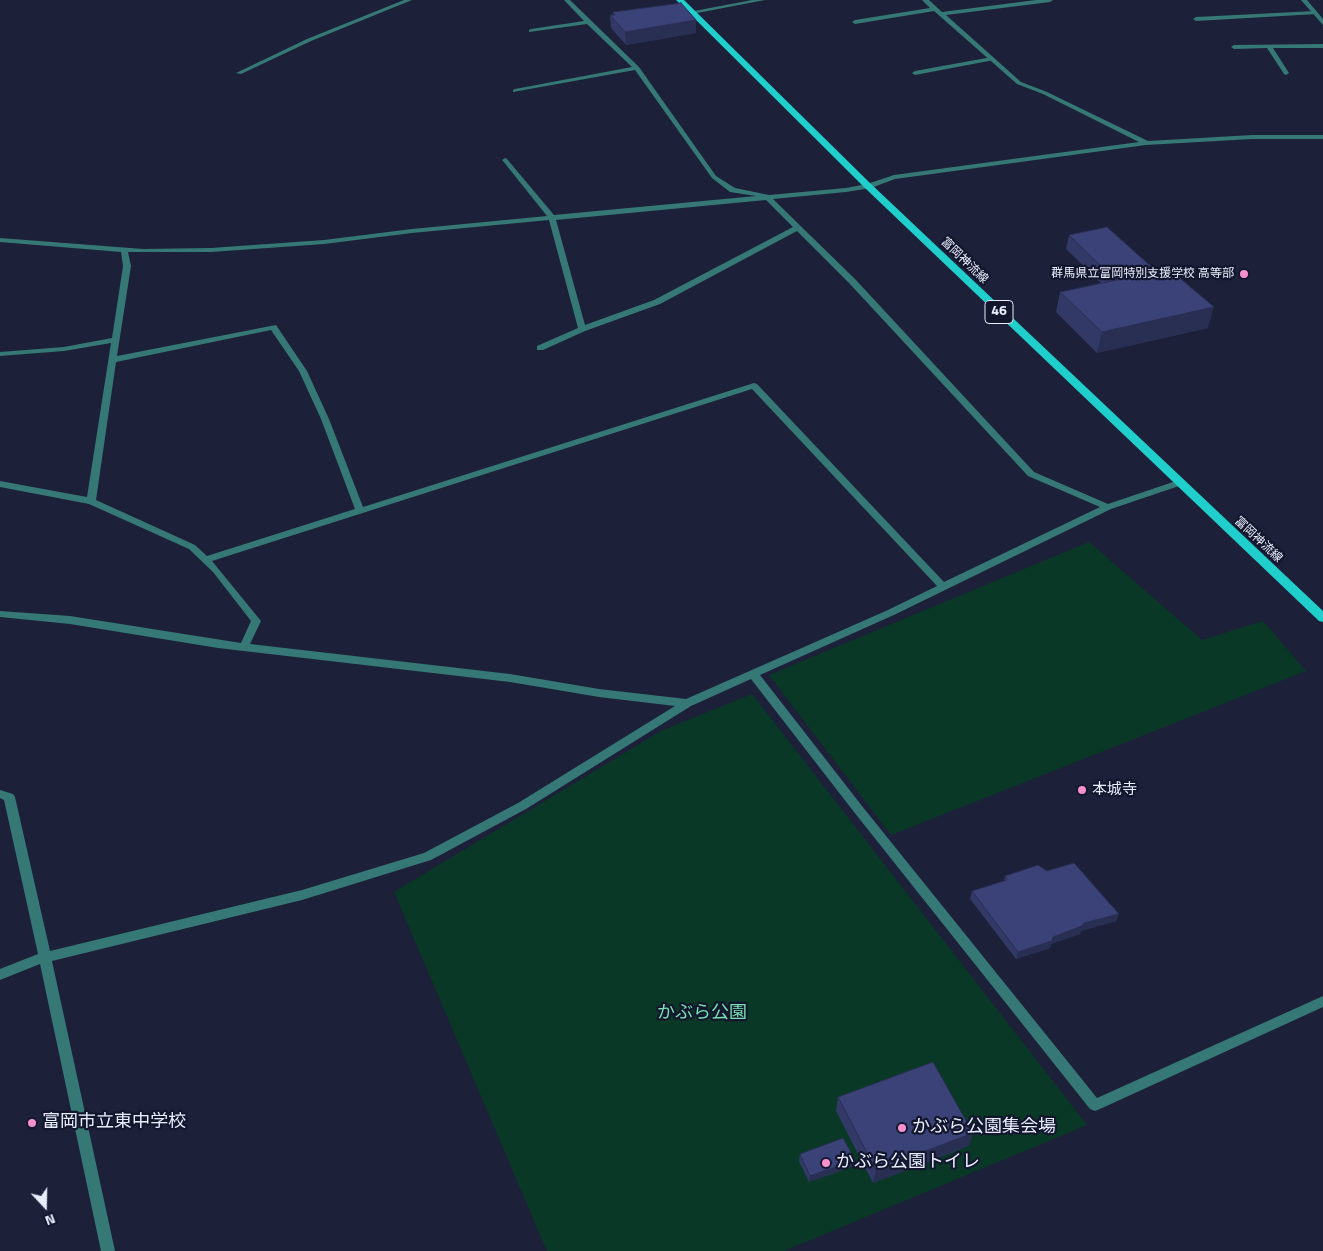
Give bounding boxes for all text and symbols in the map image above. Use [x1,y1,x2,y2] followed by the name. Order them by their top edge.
[937,235,991,287] street label: 富岡神流線
[1051,267,1234,281] place label: 群馬県立富岡特別支援学校 高等部
[1238,268,1250,280] marker: 群馬県立富岡特別支援学校 高等部
[985,300,1013,324] road number: 46
[1231,514,1285,566] street label: 富岡神流線
[1092,781,1137,799] place label: 本城寺
[1076,784,1088,796] marker: 本城寺
[657,1003,747,1025] park label: かぶら公園
[42,1112,186,1134] place label: 富岡市立東中学校
[26,1117,38,1129] marker: 富岡市立東中学校
[912,1117,1056,1139] place label: かぶら公園集会場
[896,1122,908,1134] marker: かぶら公園集会場
[836,1152,980,1174] place label: かぶら公園トイレ
[820,1157,832,1169] marker: かぶら公園トイレ
[20,1181,70,1231] north arrow
[42,1209,59,1232] text: N

